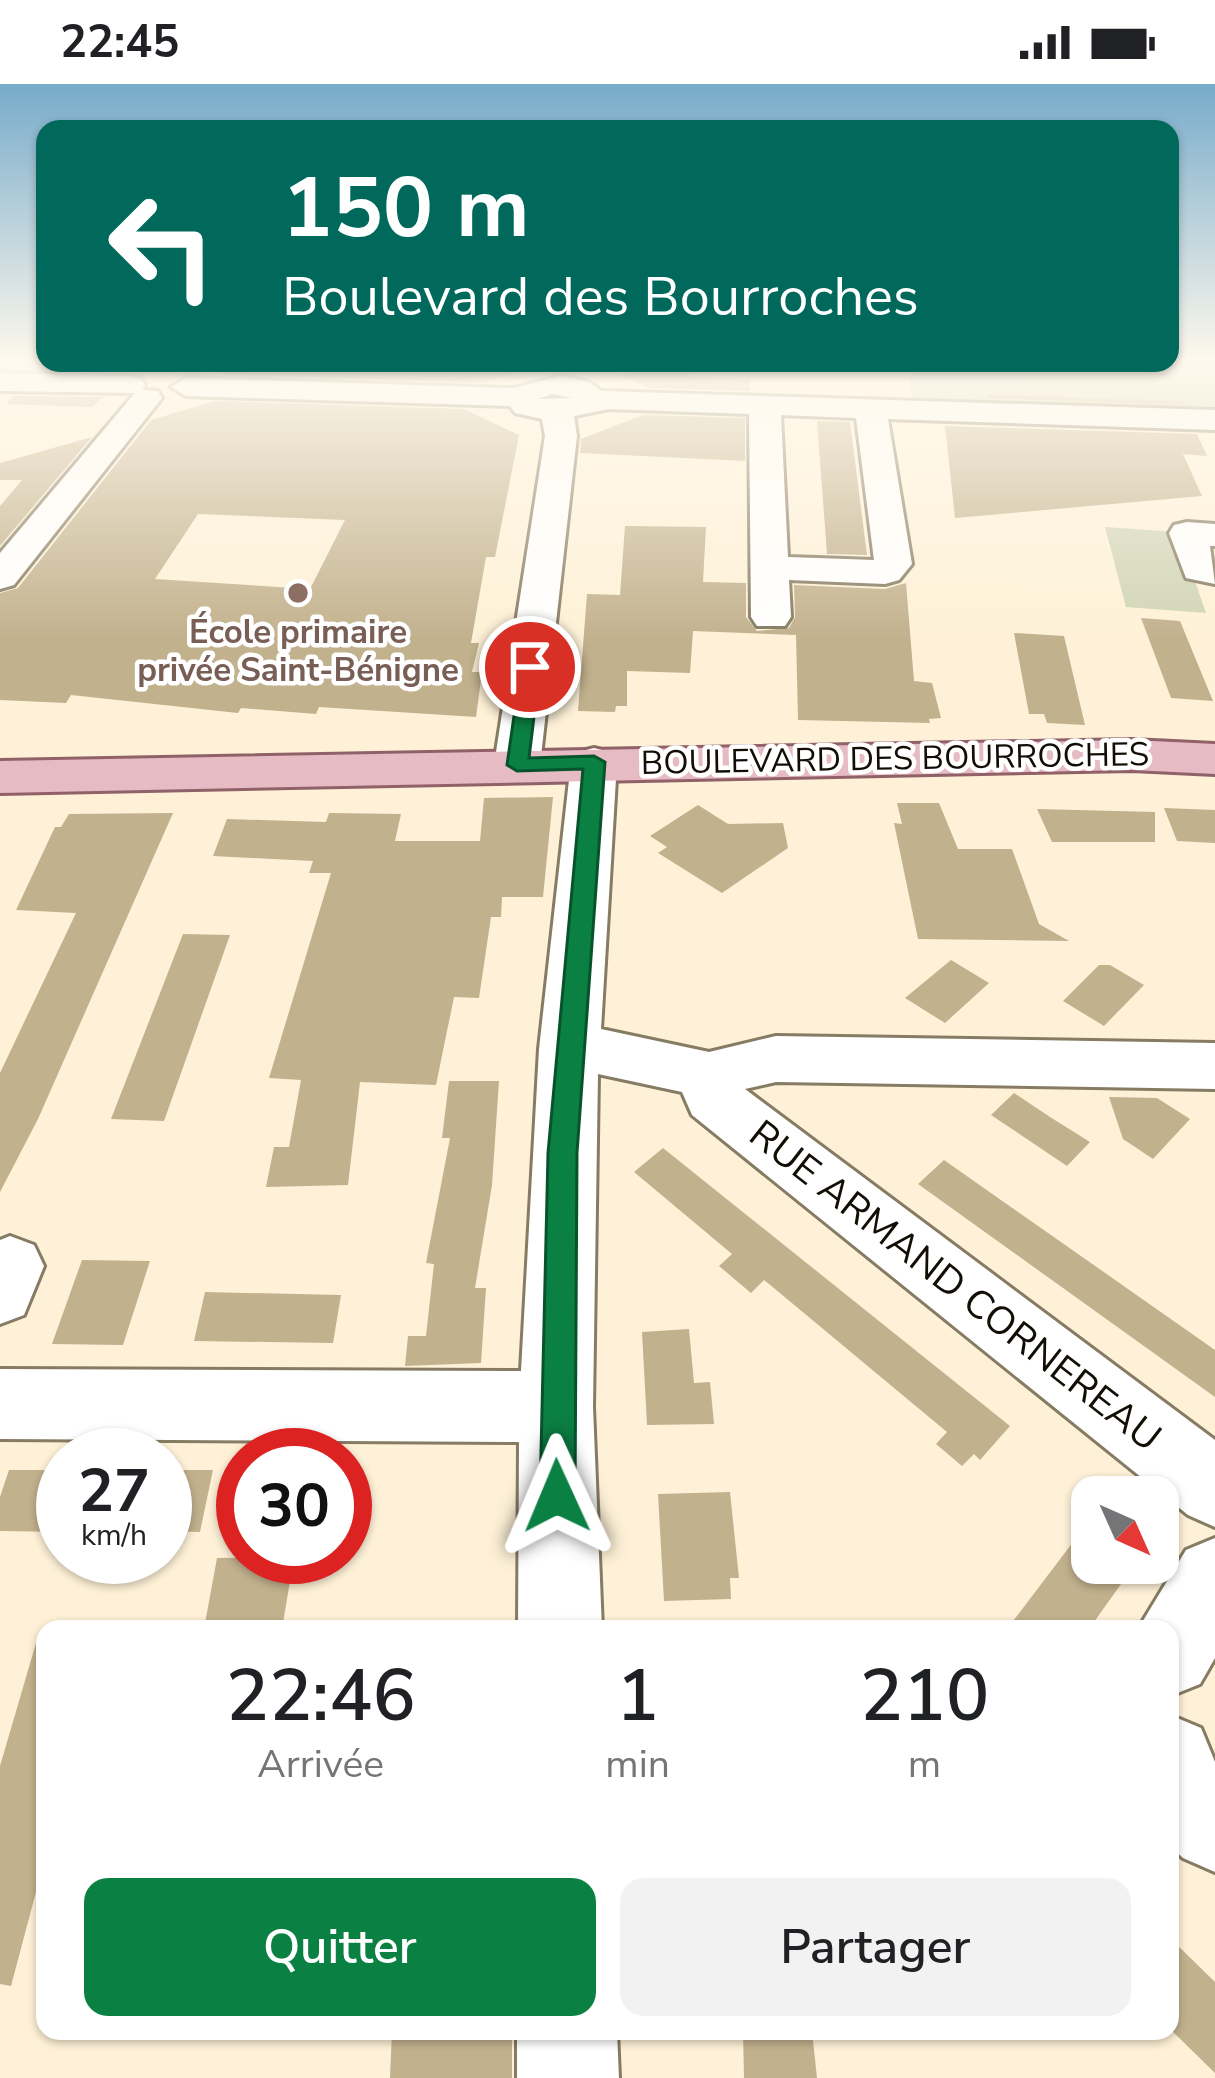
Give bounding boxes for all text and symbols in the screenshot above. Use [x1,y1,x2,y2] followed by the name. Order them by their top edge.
[60,12,179,73] text: 22:45
[282,151,530,266] text: 150 m
[84,168,240,324] icon: left
[282,260,919,334] text: Boulevard des Bourroches
[285,580,311,606] marker: École primaire privée Saint-Bénigne
[137,610,459,693] place label: École primaire privée Saint-Bénigne
[479,616,581,718] pin
[497,634,563,700] icon: arrive
[641,732,1149,786] street label: BOULEVARD DES BOURROCHES
[738,1108,1172,1464] street label: RUE ARMAND CORNEREAU
[216,1428,372,1584] speed limit sign: 30
[494,1433,620,1559] position arrow
[78,1450,150,1532] text: 27
[1071,1476,1179,1584] north arrow
[1071,1476,1179,1584] map controls
[81,1515,147,1556] text: km/h
[226,1647,416,1745] text: 22:46
[616,1647,659,1745] text: 1
[860,1647,989,1745] text: 210
[257,1738,384,1791] text: Arrivée
[605,1738,670,1791] text: min
[908,1738,941,1791] text: m
[84,1878,596,2016] button: Quitter
[620,1878,1131,2016] button: Partager

